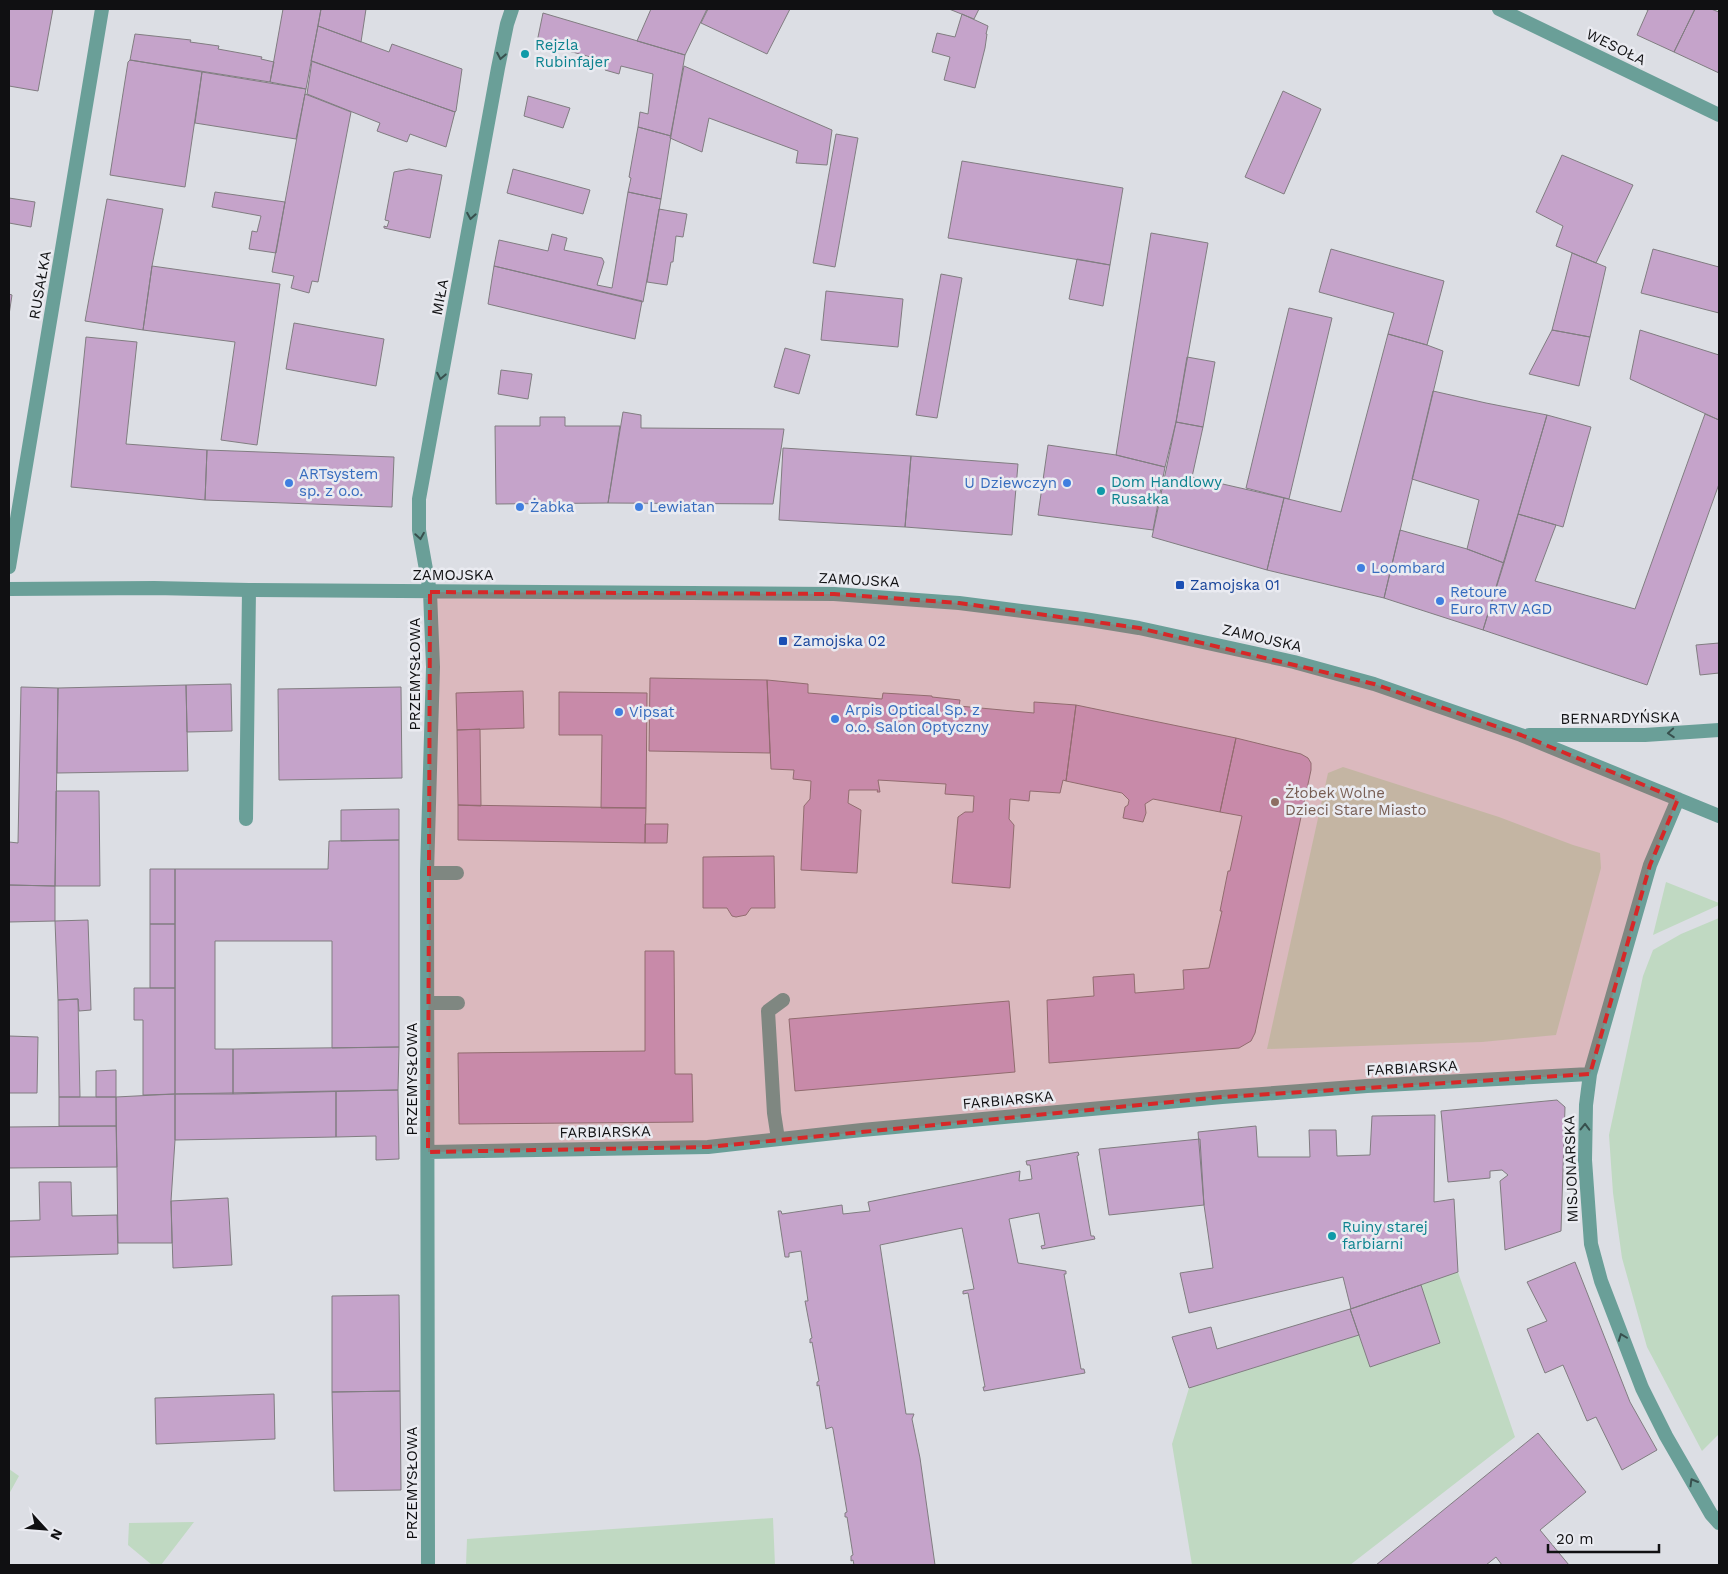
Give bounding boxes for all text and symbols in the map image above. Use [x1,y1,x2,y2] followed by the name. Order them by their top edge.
[1583,25,1649,69] street label: WESOŁA
[535,36,609,71] place label: Rejzla Rubinfajer
[519,48,531,60] marker: Rejzla Rubinfajer
[496,52,506,61] one-way arrow
[467,212,477,220] one-way arrow
[25,249,55,321] street label: RUSAŁKA
[428,277,452,317] street label: MIŁA
[437,371,447,380] one-way arrow
[299,465,378,500] place label: ARTsystem sp. z o.o.
[1111,473,1222,508] place label: Dom Handlowy Rusałka
[964,474,1057,492] place label: U Dziewczyn
[283,477,295,489] marker: ARTsystem sp. z o.o.
[1061,477,1073,489] marker: U Dziewczyn
[1095,485,1107,497] marker: Dom Handlowy Rusałka
[530,498,575,516] place label: Żabka
[649,498,715,516] place label: Lewiatan
[514,501,526,513] marker: Żabka
[633,501,645,513] marker: Lewiatan
[415,532,425,540] one-way arrow
[1371,559,1445,577] place label: Loombard
[1355,562,1367,574] marker: Loombard
[412,566,494,584] street label: ZAMOJSKA
[818,569,900,591] street label: ZAMOJSKA
[1190,576,1280,594] place label: Zamojska 01
[1174,579,1186,591] marker: Zamojska 01
[1450,583,1552,618] place label: Retoure Euro RTV AGD
[1434,595,1446,607] marker: Retoure Euro RTV AGD
[406,618,424,730] street label: PRZEMYSŁOWA
[1220,620,1304,656] street label: ZAMOJSKA
[793,632,886,650] place label: Zamojska 02
[777,635,789,647] marker: Zamojska 02
[845,701,989,736] place label: Arpis Optical Sp. z o.o. Salon Optyczny
[629,703,675,721] place label: Vipsat
[613,706,625,718] marker: Vipsat
[1560,708,1680,728] street label: BERNARDYŃSKA
[829,713,841,725] marker: Arpis Optical Sp. z o.o. Salon Optyczny
[1666,728,1674,739] one-way arrow
[1285,784,1426,819] place label: Żłobek Wolne Dzieci Stare Miasto
[1269,796,1281,808] marker: Żłobek Wolne Dzieci Stare Miasto
[403,1023,421,1135] street label: PRZEMYSŁOWA
[1366,1057,1458,1079] street label: FARBIARSKA
[962,1087,1054,1113] street label: FARBIARSKA
[1560,1115,1582,1223] street label: MISJONARSKA
[559,1122,651,1142] street label: FARBIARSKA
[1580,1123,1591,1131] one-way arrow
[1342,1218,1428,1253] place label: Ruiny starej farbiarni
[1326,1230,1338,1242] marker: Ruiny starej farbiarni
[1618,1333,1628,1342] one-way arrow
[403,1427,421,1539] street label: PRZEMYSŁOWA
[1689,1479,1699,1488] one-way arrow
[20,1504,70,1554] north arrow
[1548,1522,1659,1554] scale bar
[47,1527,66,1543] text: N
[1556,1530,1594,1548] text: 20 m

